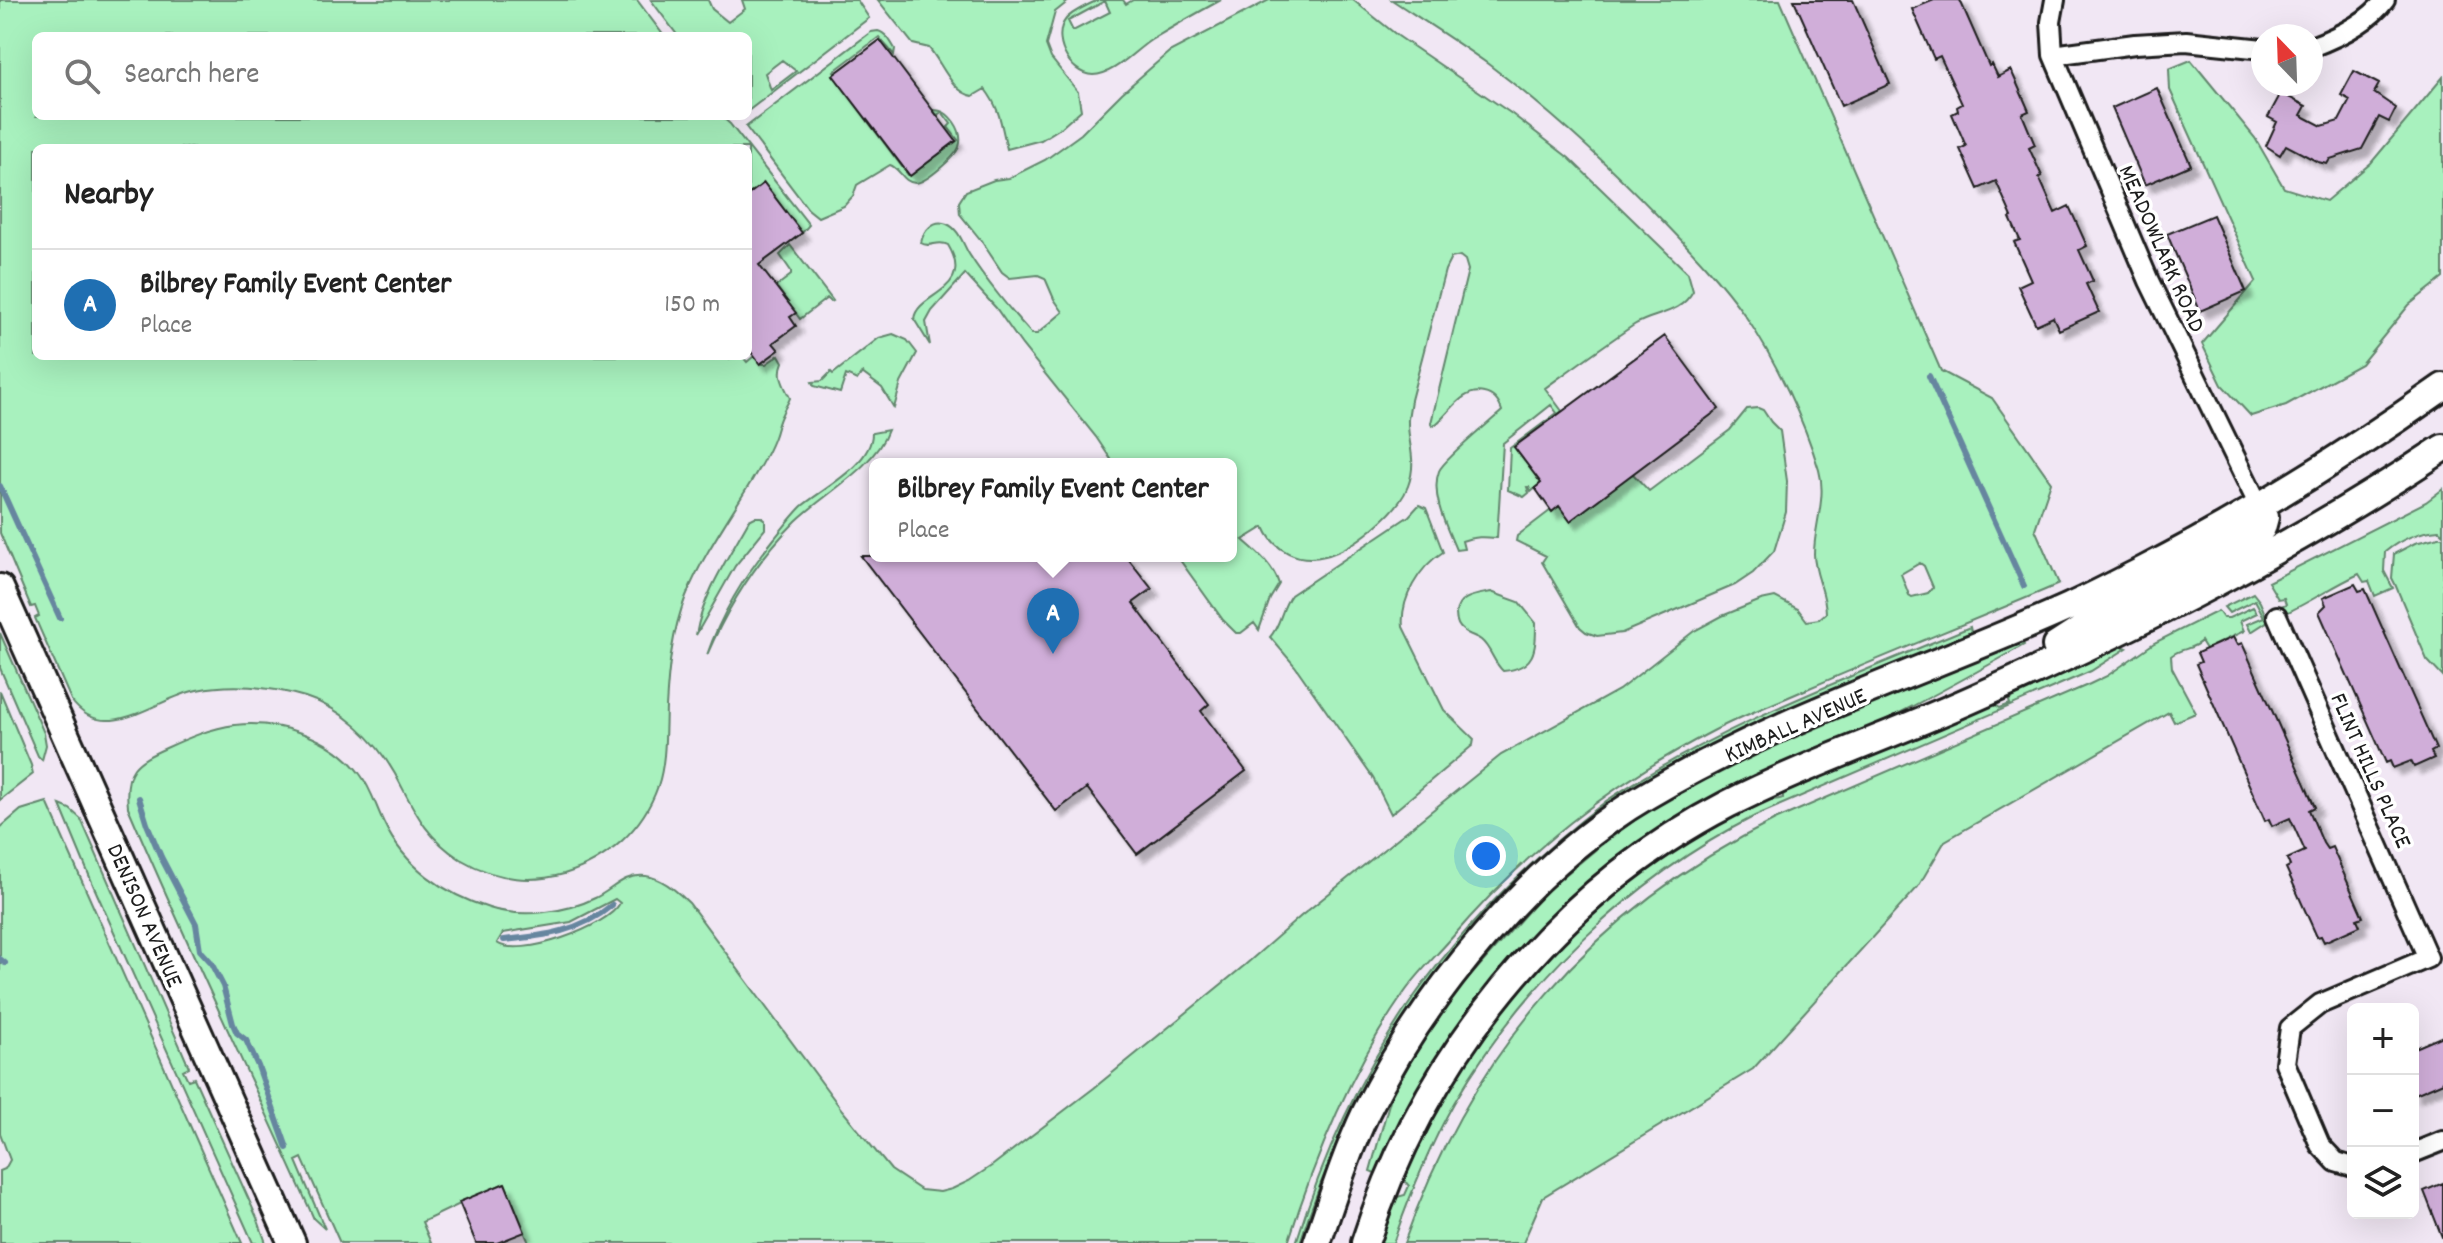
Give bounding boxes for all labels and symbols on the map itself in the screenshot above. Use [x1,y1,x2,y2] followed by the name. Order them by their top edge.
[2251,24,2323,96] north arrow
[2108,160,2212,338] street label: MEADOWLARK ROAD
[1027,588,1079,654] pin: A
[1720,680,1873,773] street label: KIMBALL AVENUE
[2320,688,2419,854] street label: FLINT HILLS PLACE
[1466,836,1506,876] your location
[96,839,190,994] street label: DENISON AVENUE

